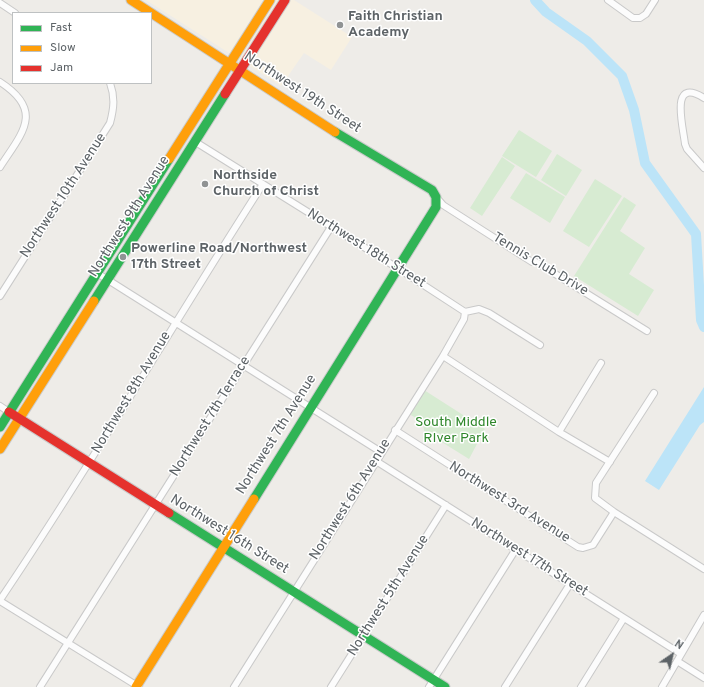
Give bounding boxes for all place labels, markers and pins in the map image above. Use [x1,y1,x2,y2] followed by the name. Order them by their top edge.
[348,9,443,42] place label: Faith Christian Academy
[335,20,345,30] marker: Faith Christian Academy
[213,168,319,200] place label: Northside Church of Christ
[200,179,210,189] marker: Northside Church of Christ
[131,241,307,274] place label: Powerline Road/Northwest 17th Street
[118,252,128,262] marker: Powerline Road/Northwest 17th Street

